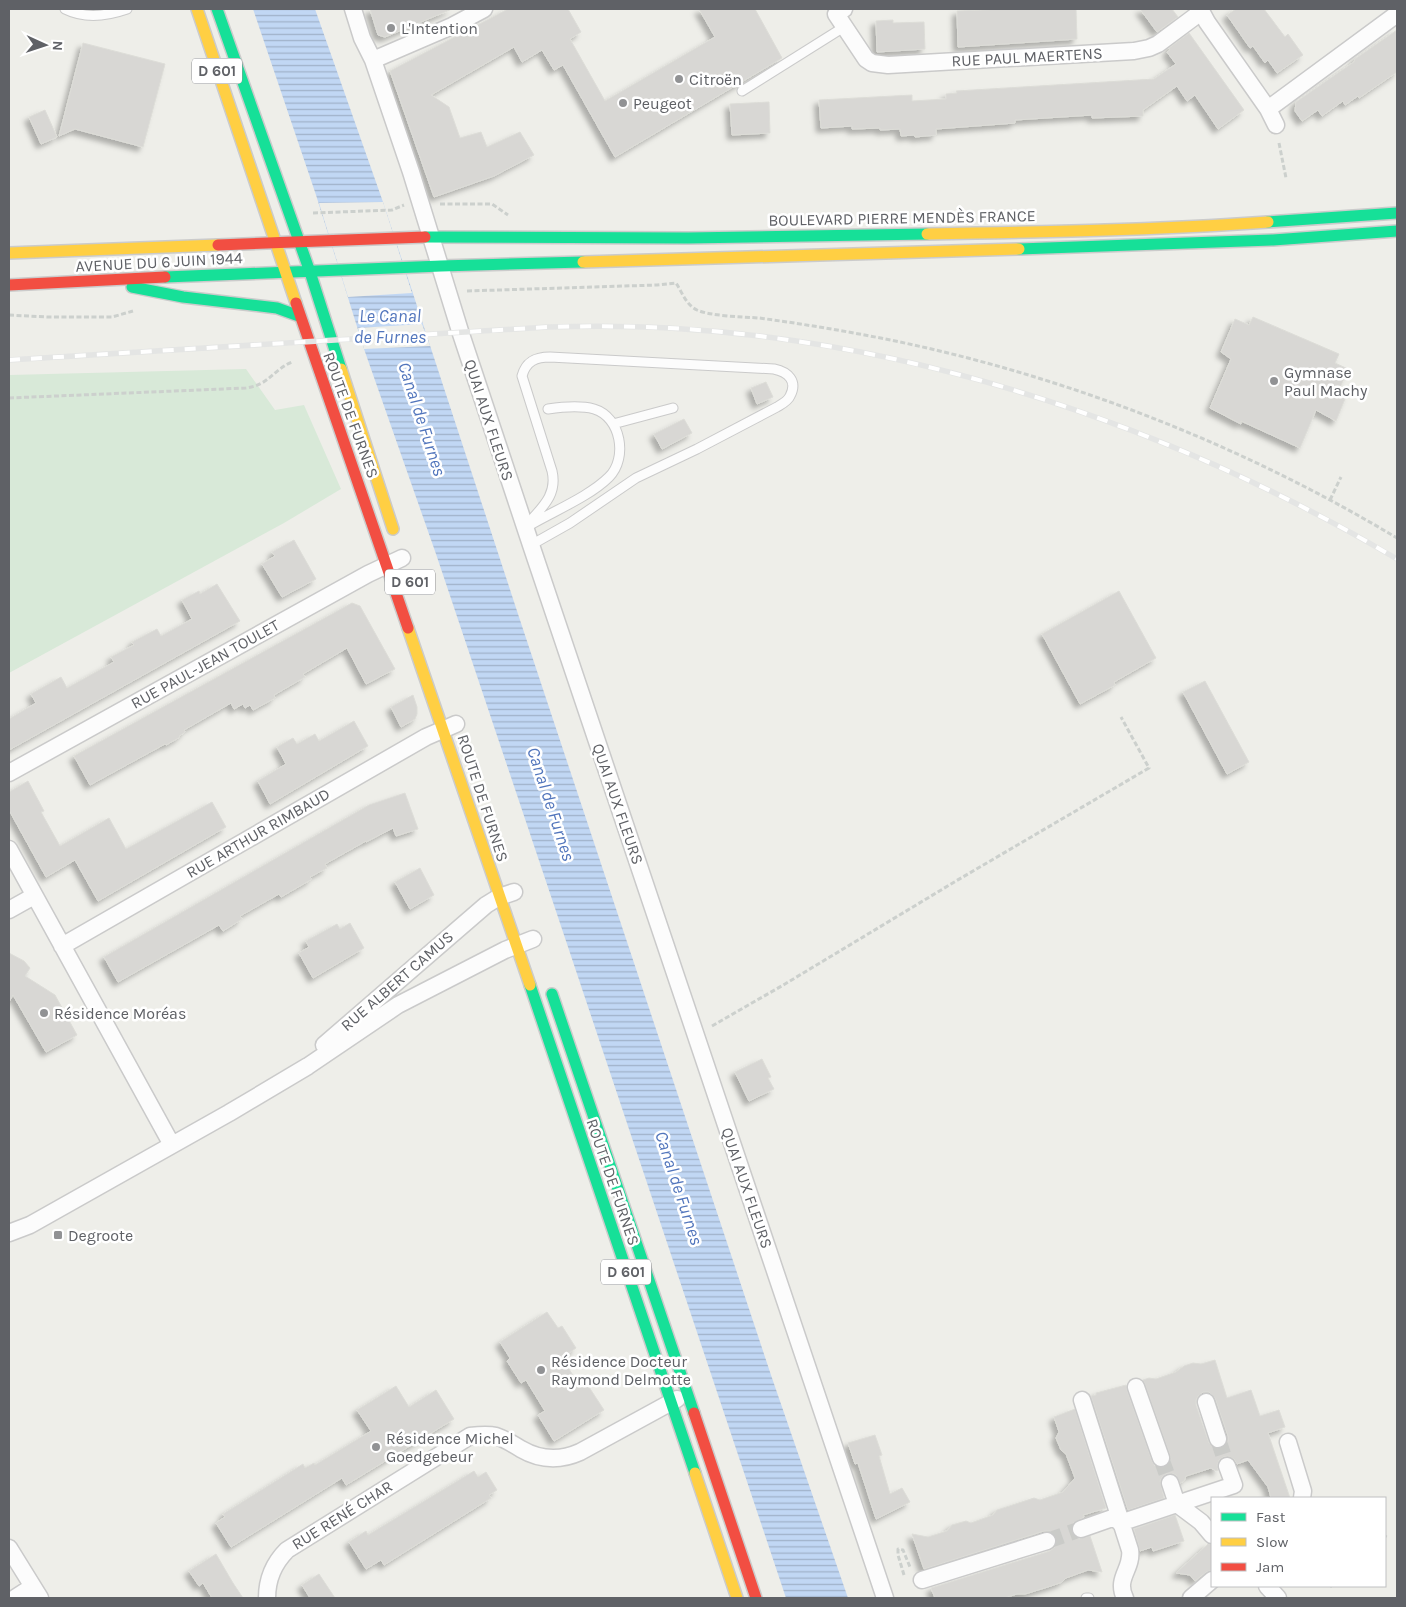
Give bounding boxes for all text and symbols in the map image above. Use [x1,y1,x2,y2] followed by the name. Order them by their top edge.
[401,19,478,38] place label: L'Intention
[20,20,70,70] north arrow
[385,22,397,34] marker: L'Intention
[49,40,66,51] text: N
[951,44,1103,70] street label: RUE PAUL MAERTENS
[192,58,242,84] road number: D 601
[689,70,742,89] place label: Citroën
[673,73,685,85] marker: Citroën
[633,94,692,113] place label: Peugeot
[617,97,629,109] marker: Peugeot
[768,206,1036,230] street label: BOULEVARD PIERRE MENDÈS FRANCE
[75,248,243,276] street label: AVENUE DU 6 JUIN 1944
[354,305,426,348] water label: Le Canal de Furnes
[319,349,383,481] street label: ROUTE DE FURNES
[460,357,518,483] street label: QUAI AUX FLEURS
[393,359,451,479] water label: Canal de Furnes
[1284,363,1368,400] place label: Gymnase Paul Machy
[1268,375,1280,387] marker: Gymnase Paul Machy
[385,570,435,594] road number: D 601
[128,615,282,713] street label: RUE PAUL-JEAN TOULET
[453,732,513,864] street label: ROUTE DE FURNES
[588,741,648,867] street label: QUAI AUX FLEURS
[522,744,580,864] water label: Canal de Furnes
[183,784,333,882] street label: RUE ARTHUR RIMBAUD
[337,927,457,1035] street label: RUE ALBERT CAMUS
[54,1004,186,1023] place label: Résidence Moréas
[38,1007,50,1019] marker: Résidence Moréas
[582,1116,644,1248] street label: ROUTE DE FURNES
[717,1125,777,1251] street label: QUAI AUX FLEURS
[650,1128,708,1248] water label: Canal de Furnes
[68,1226,133,1245] place label: Degroote
[52,1229,64,1241] marker: Degroote
[601,1260,651,1284] road number: D 601
[551,1352,691,1389] place label: Résidence Docteur Raymond Delmotte
[535,1364,547,1376] marker: Résidence Docteur Raymond Delmotte
[386,1429,514,1466] place label: Résidence Michel Goedgebeur
[370,1441,382,1453] marker: Résidence Michel Goedgebeur
[288,1476,396,1554] street label: RUE RENÉ CHAR
[1211,1497,1386,1587] legend
[1256,1508,1286,1526] text: Fast
[1256,1533,1288,1551] text: Slow
[1256,1558,1284,1576] text: Jam

